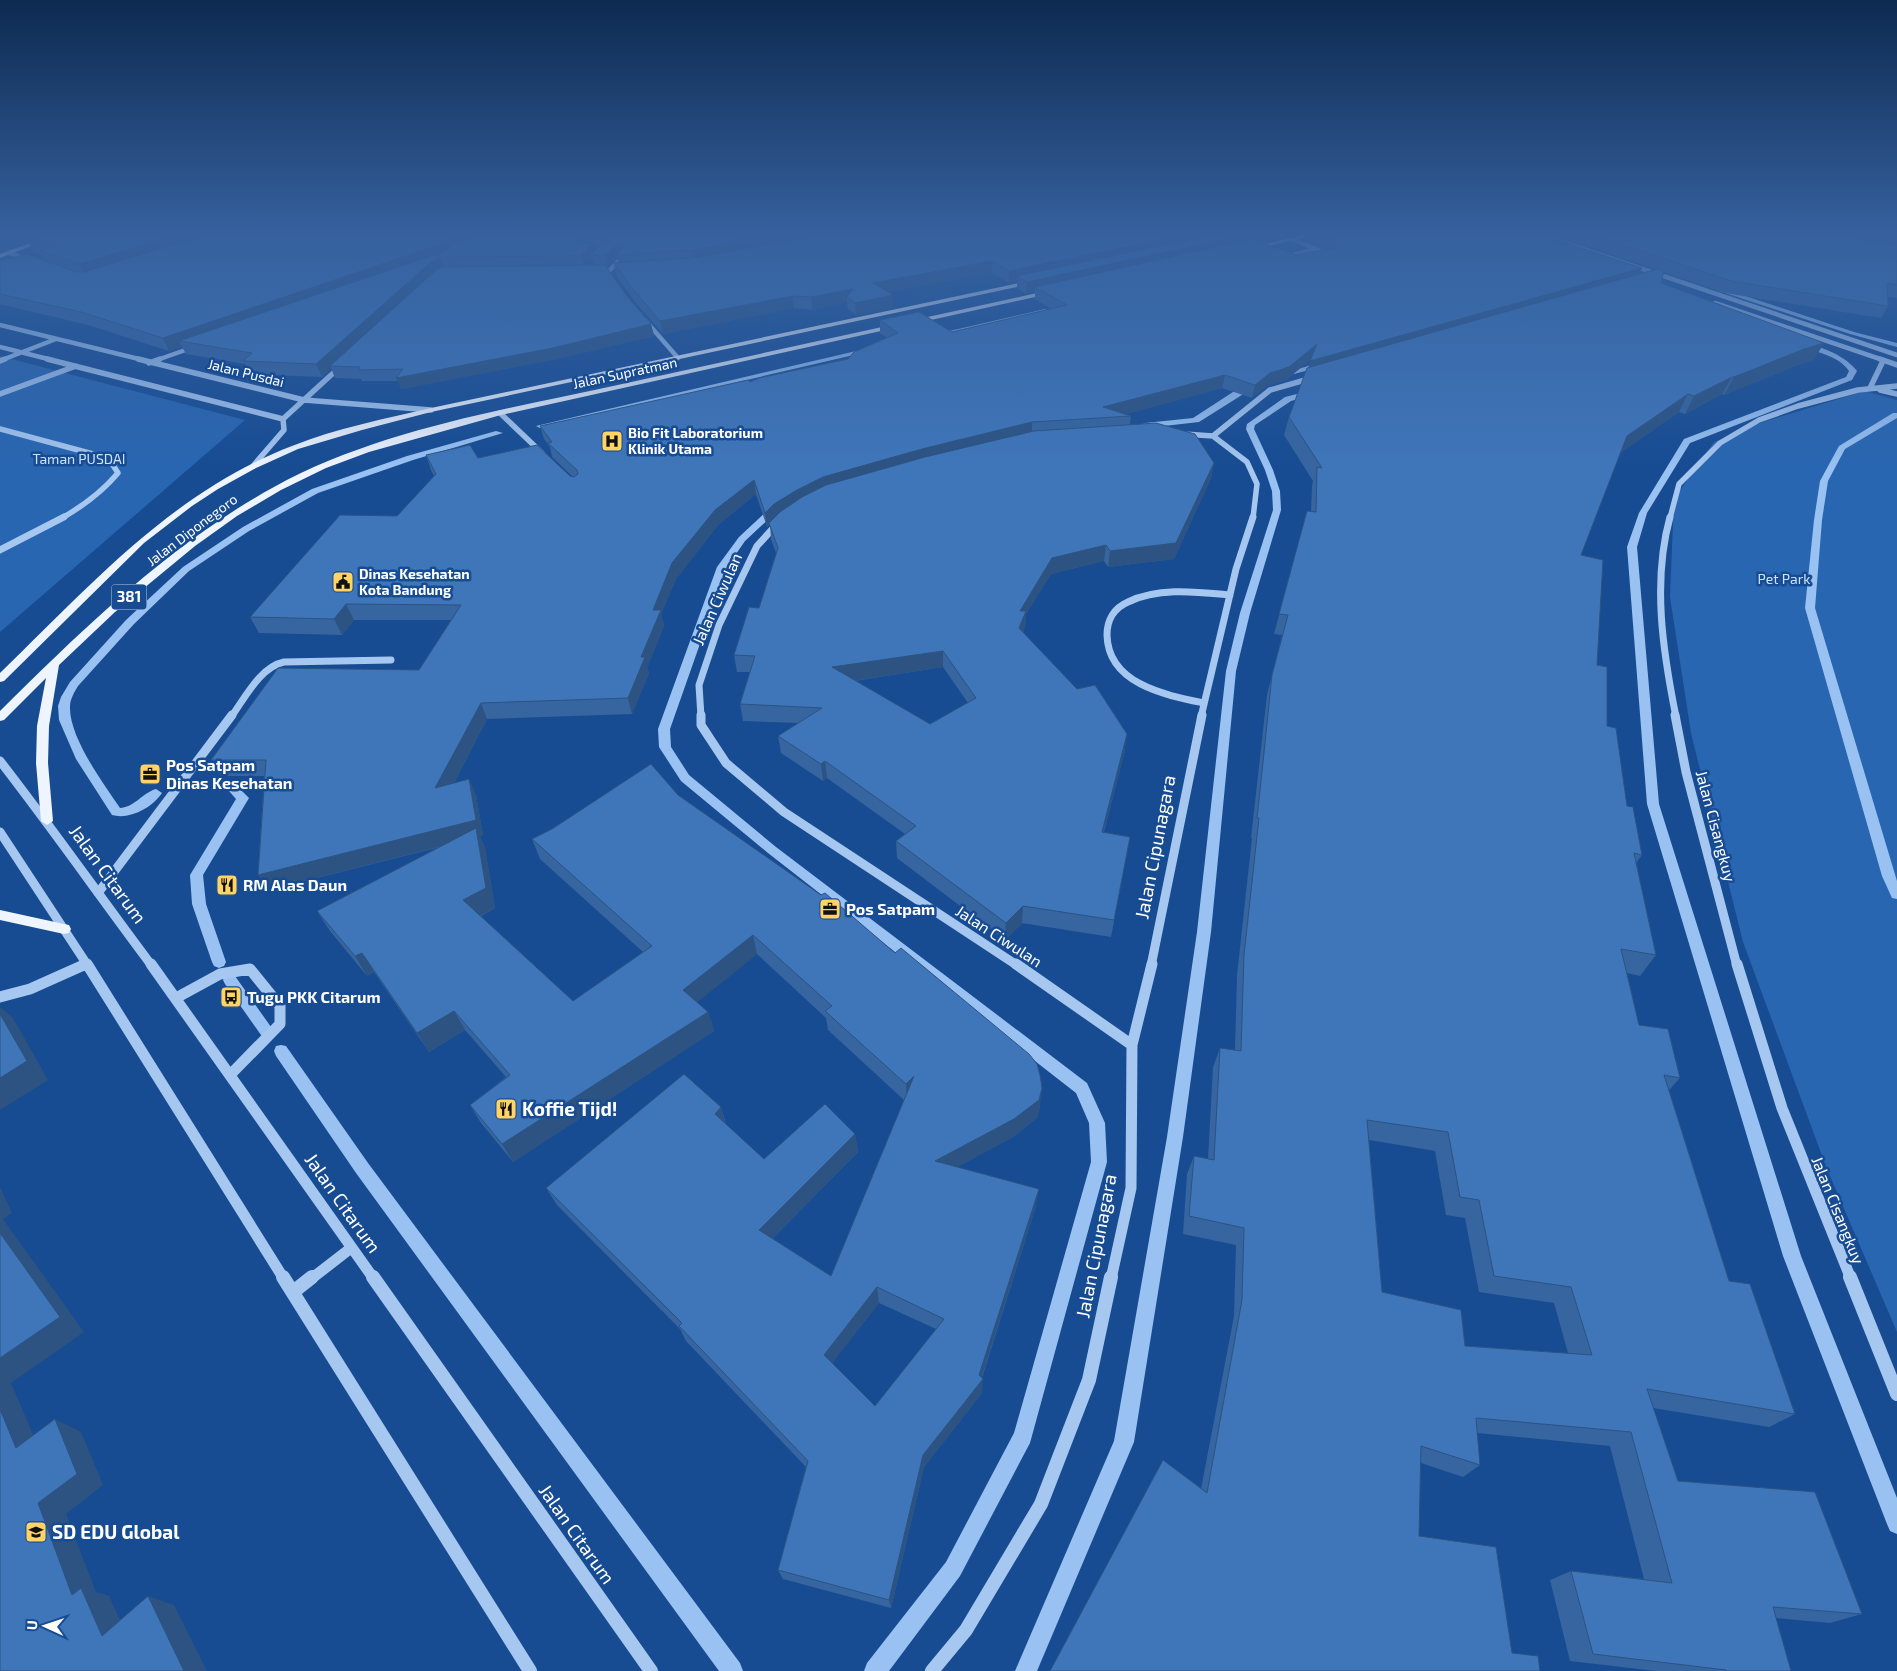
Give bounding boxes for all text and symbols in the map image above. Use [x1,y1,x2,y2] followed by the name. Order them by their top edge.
[571,353,679,392] street label: Jalan Supratman
[206,355,286,390] street label: Jalan Pusdai
[628,424,763,457] place label: Bio Fit Laboratorium Klinik Utama
[600,429,624,453] hospital icon: Bio Fit Laboratorium Klinik Utama
[33,450,125,467] park label: Taman PUSDAI
[143,490,240,569] street label: Jalan Diponegoro
[688,550,745,648] street label: Jalan Ciwulan
[359,565,470,598] place label: Dinas Kesehatan Kota Bandung
[331,570,355,594] public building icon: Dinas Kesehatan Kota Bandung
[1758,570,1810,587] park label: Pet Park
[112,584,146,610] road number: 381
[166,755,292,792] place label: Pos Satpam Dinas Kesehatan
[138,762,162,786] office icon: Pos Satpam Dinas Kesehatan
[1692,768,1741,884] street label: Jalan Cisangkuy
[1129,773,1180,921] street label: Jalan Cipunagara
[65,820,152,928] street label: Jalan Citarum
[215,873,239,897] restaurant icon: RM Alas Daun
[243,875,347,894] place label: RM Alas Daun
[818,897,842,921] office icon: Pos Satpam
[846,899,935,918] place label: Pos Satpam
[953,901,1046,970] street label: Jalan Ciwulan
[219,985,243,1009] bus stop icon: Tugu PKK Citarum
[247,987,381,1006] place label: Tugu PKK Citarum
[494,1097,518,1121] restaurant icon: Koffie Tijd!
[522,1097,618,1120] place label: Koffie Tijd!
[301,1148,386,1257] street label: Jalan Citarum
[1808,1153,1869,1267] street label: Jalan Cisangkuy
[1070,1172,1121,1320] street label: Jalan Cipunagara
[535,1479,620,1588] street label: Jalan Citarum
[24,1520,48,1544] school or university icon: SD EDU Global
[52,1520,180,1543] place label: SD EDU Global
[20,1601,70,1651] north arrow
[23,1620,40,1631] text: U

